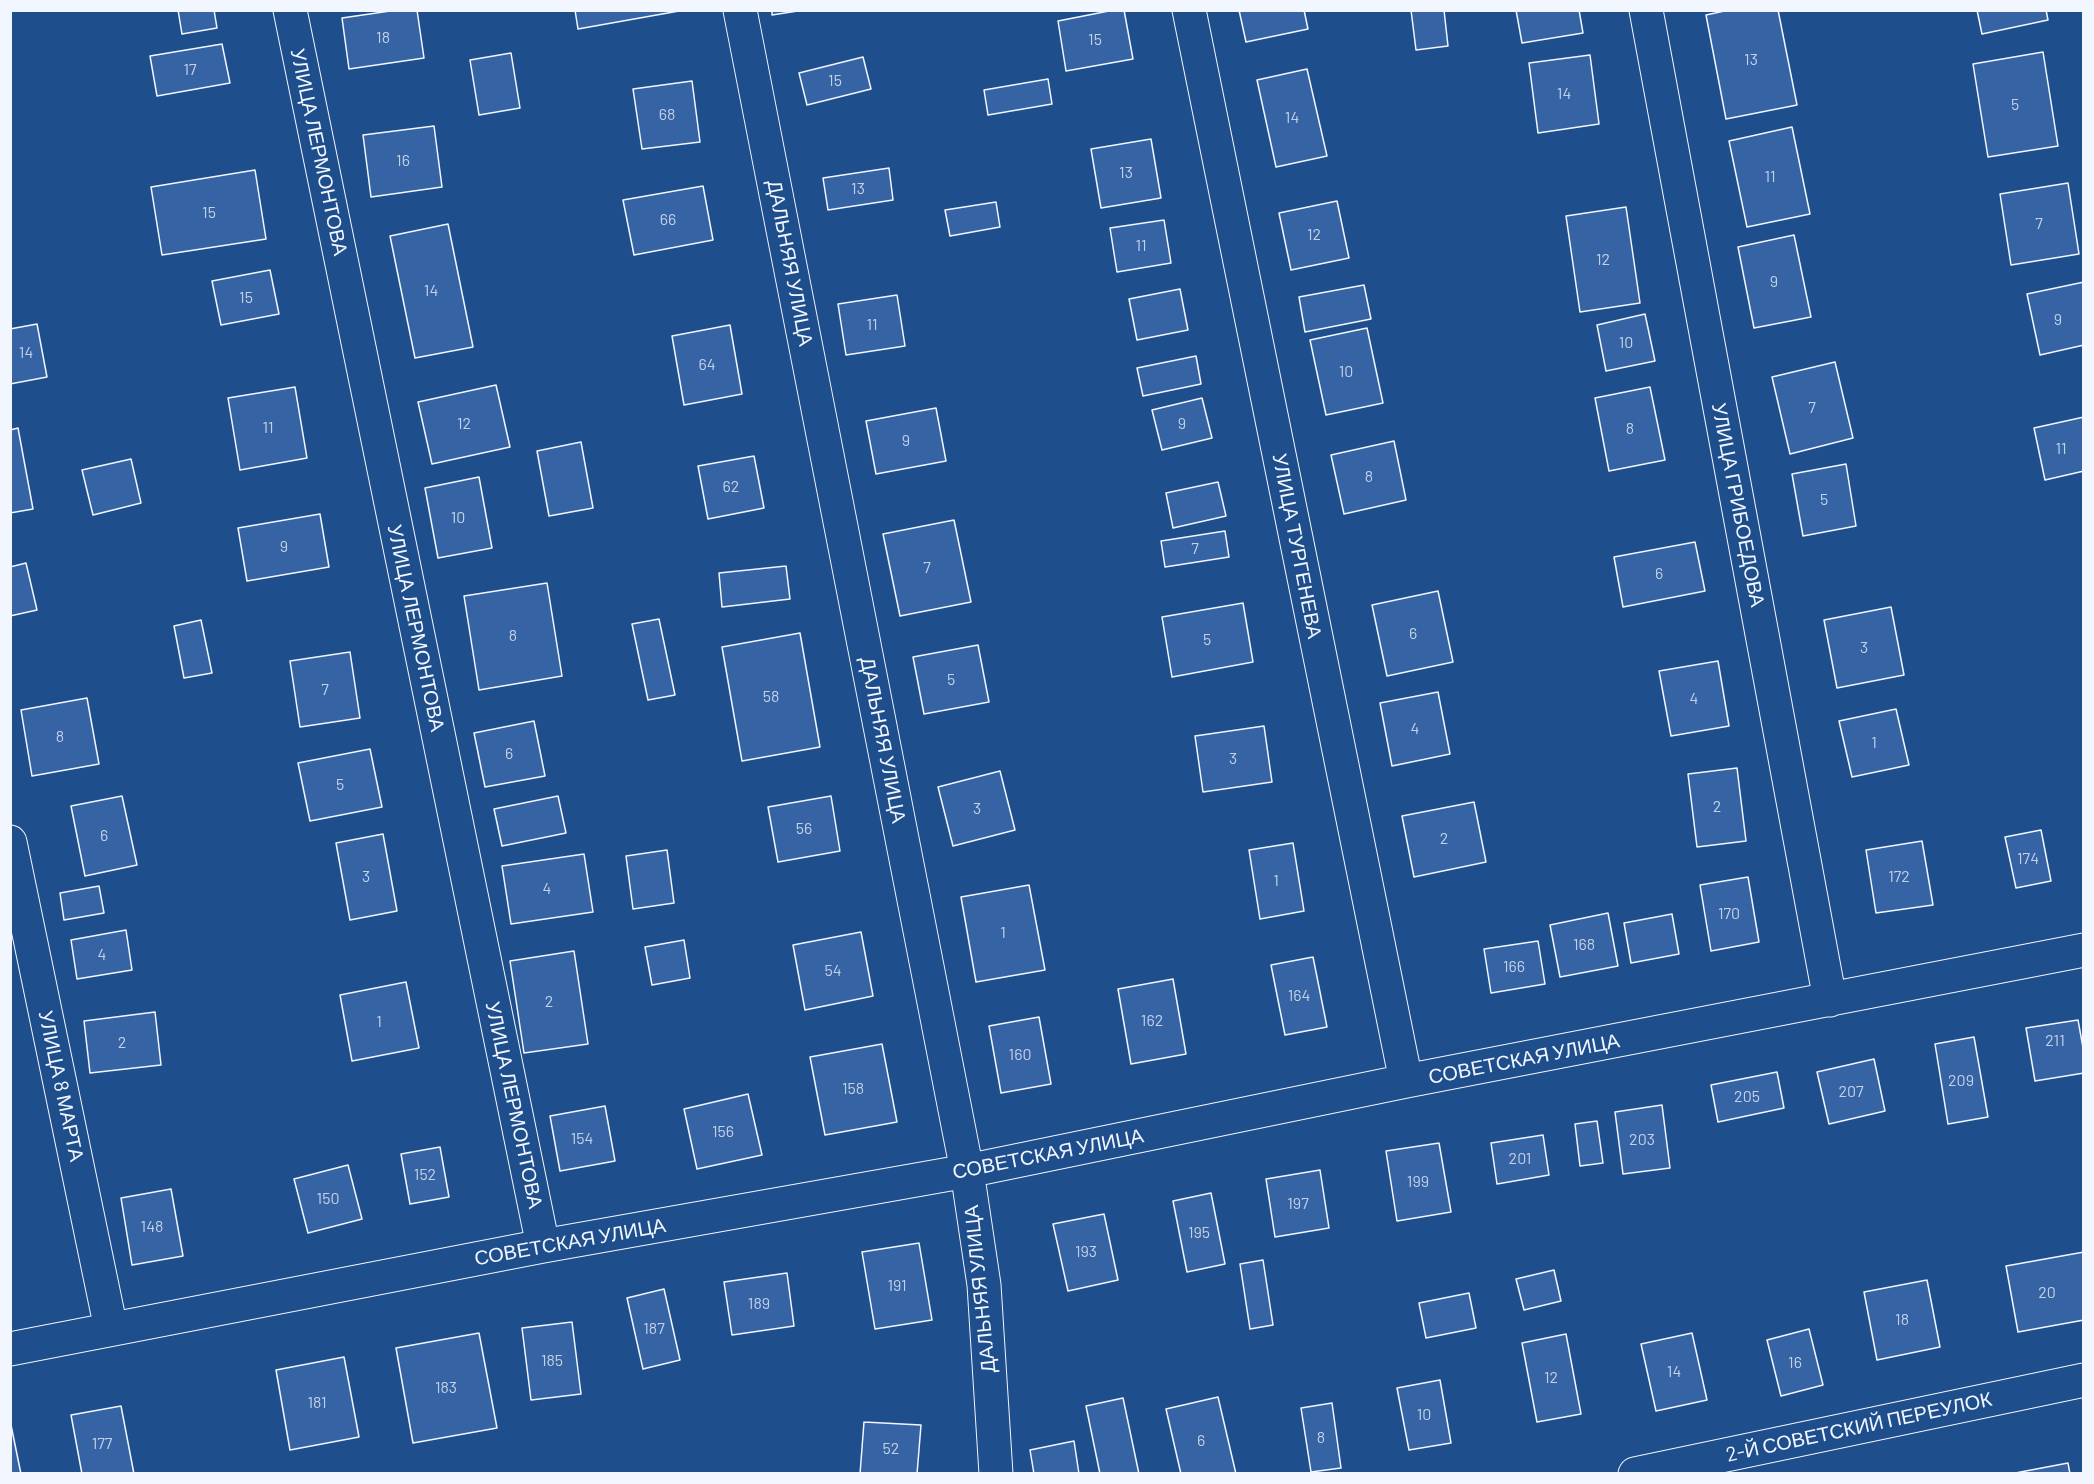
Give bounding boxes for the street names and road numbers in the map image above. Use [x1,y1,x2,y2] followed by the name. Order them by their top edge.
[285,46,353,258] street label: УЛИЦА ЛЕРМОНТОВА
[762,178,818,348] street label: ДАЛЬНЯЯ УЛИЦА
[1706,401,1770,609] street label: УЛИЦА ГРИБОЕДОВА
[1267,451,1327,641] street label: УЛИЦА ТУРГЕНЕВА
[382,522,450,734] street label: УЛИЦА ЛЕРМОНТОВА
[855,655,911,825] street label: ДАЛЬНЯЯ УЛИЦА
[480,999,548,1211] street label: УЛИЦА ЛЕРМОНТОВА
[33,1008,89,1164] street label: УЛИЦА 8 МАРТА
[1426,1029,1622,1089] street label: СОВЕТСКАЯ УЛИЦА
[950,1124,1146,1184] street label: СОВЕТСКАЯ УЛИЦА
[959,1204,1001,1374] street label: ДАЛЬНЯЯ УЛИЦА
[472,1213,668,1271] street label: СОВЕТСКАЯ УЛИЦА
[1724,1387,1994,1467] street label: 2-Й СОВЕТСКИЙ ПЕРЕУЛОК

